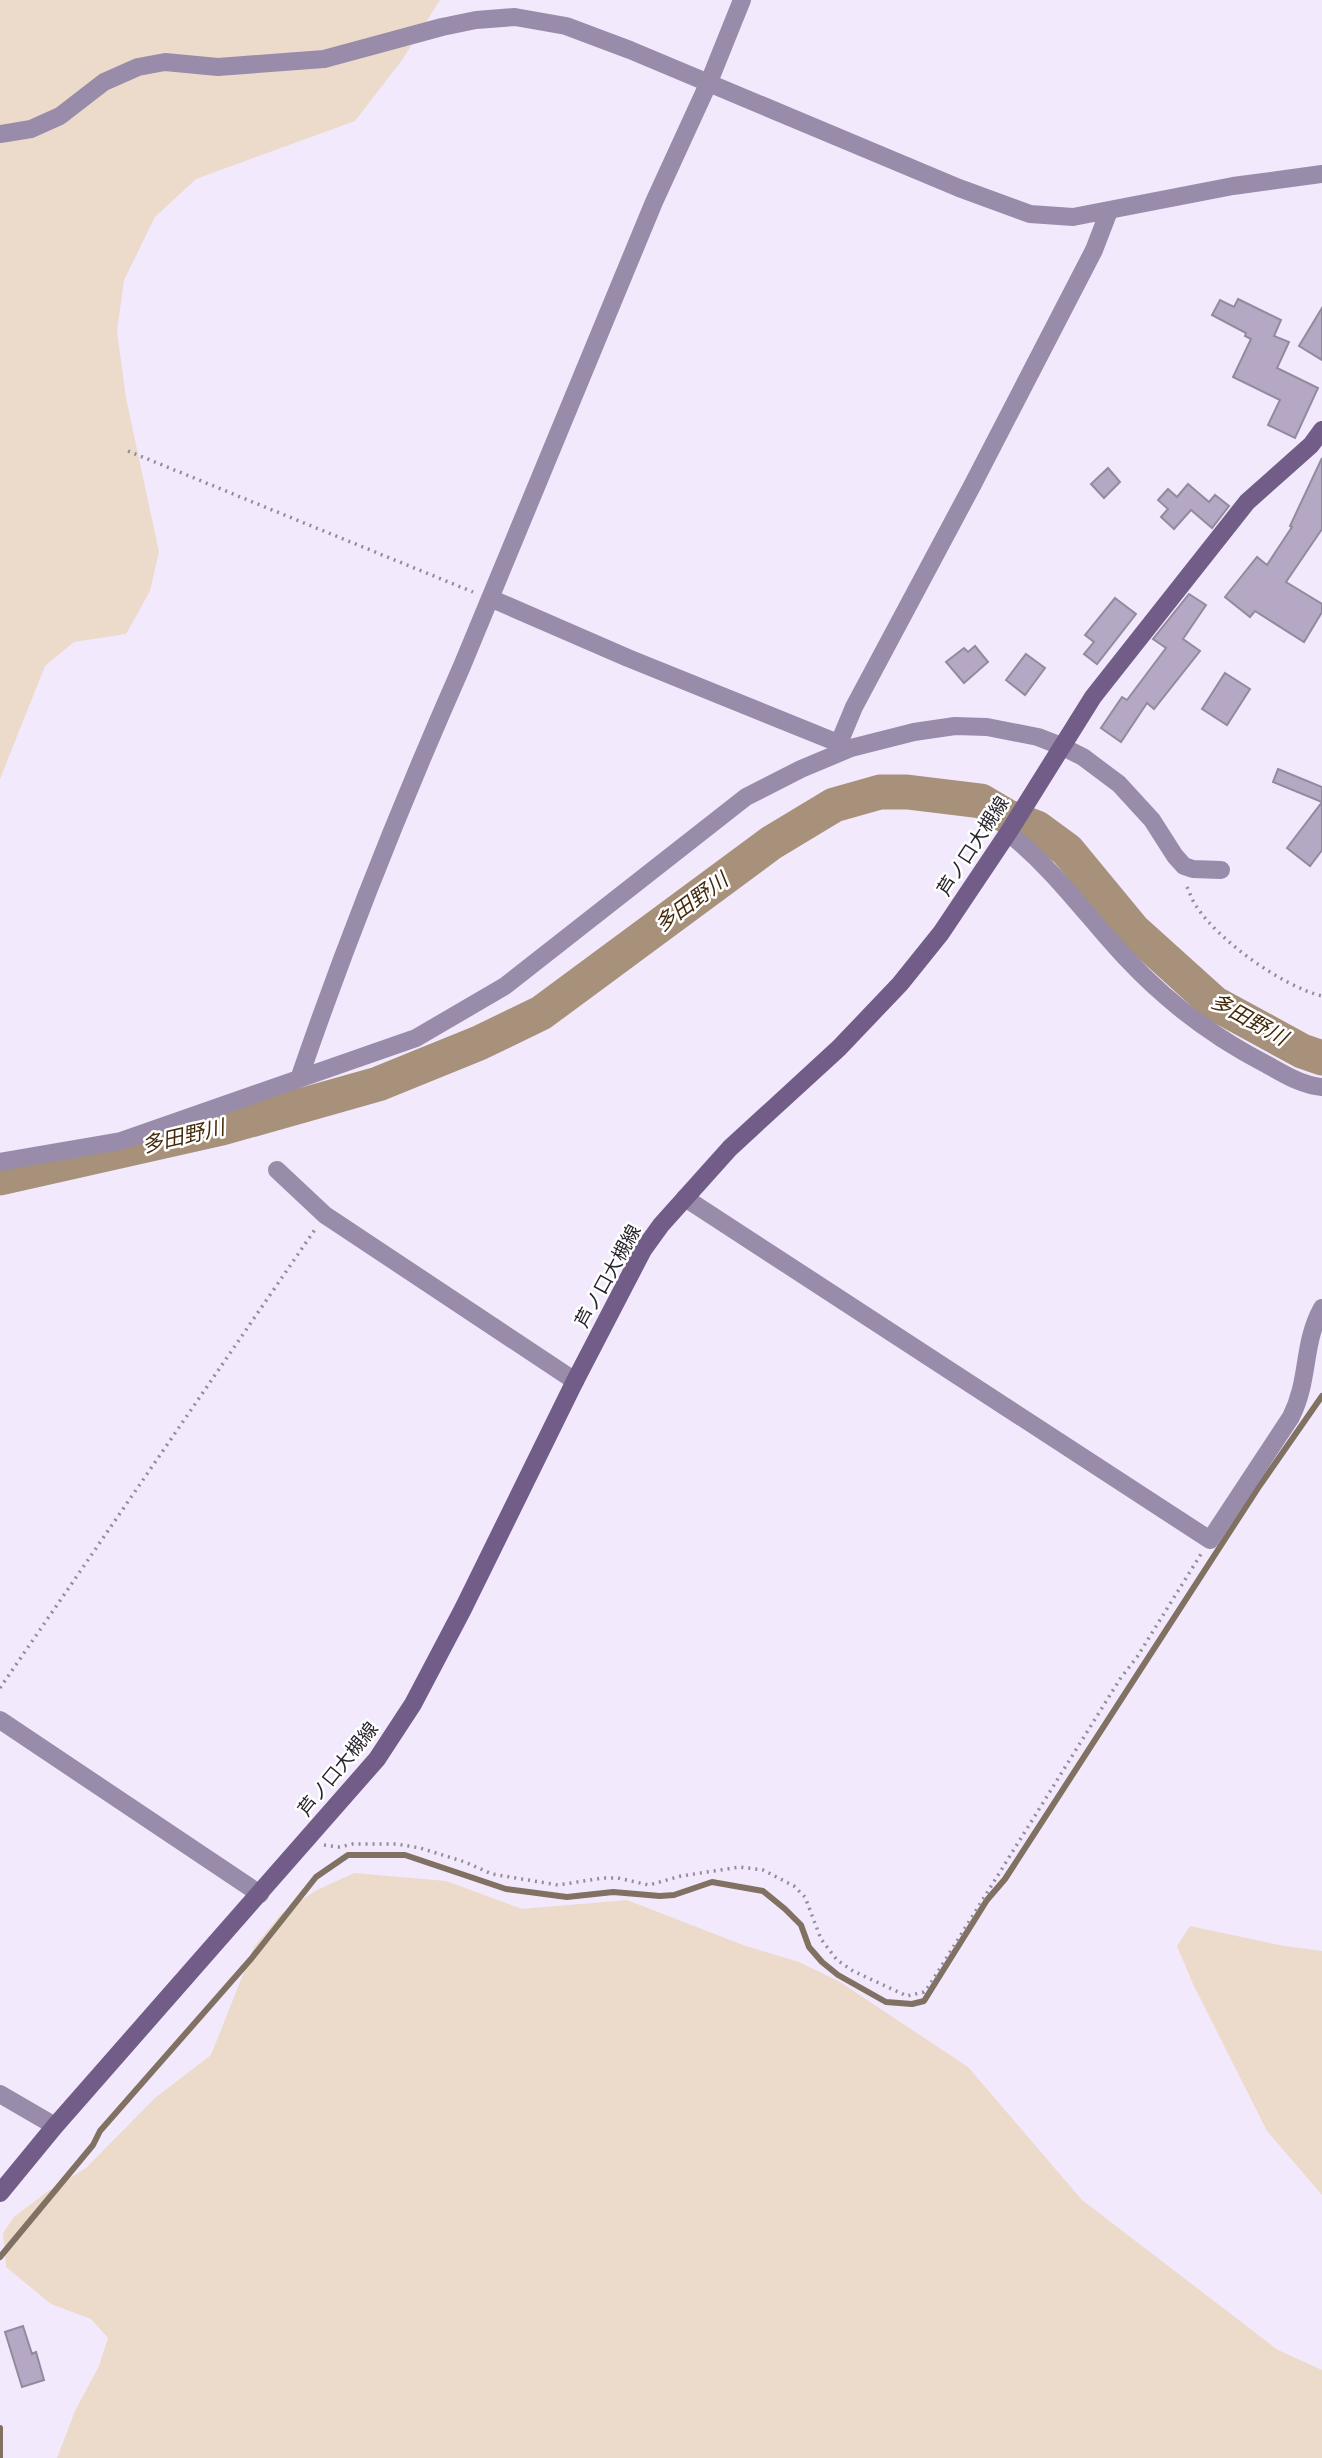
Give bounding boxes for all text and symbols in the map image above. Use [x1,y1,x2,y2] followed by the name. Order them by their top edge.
[932,792,1014,900] street label: 芦ノ口大槻線
[650,866,734,937] water label: 多田野川
[1206,988,1294,1051] water label: 多田野川
[139,1114,229,1158] water label: 多田野川
[570,1221,646,1331] street label: 芦ノ口大槻線
[293,1717,383,1821] street label: 芦ノ口大槻線

